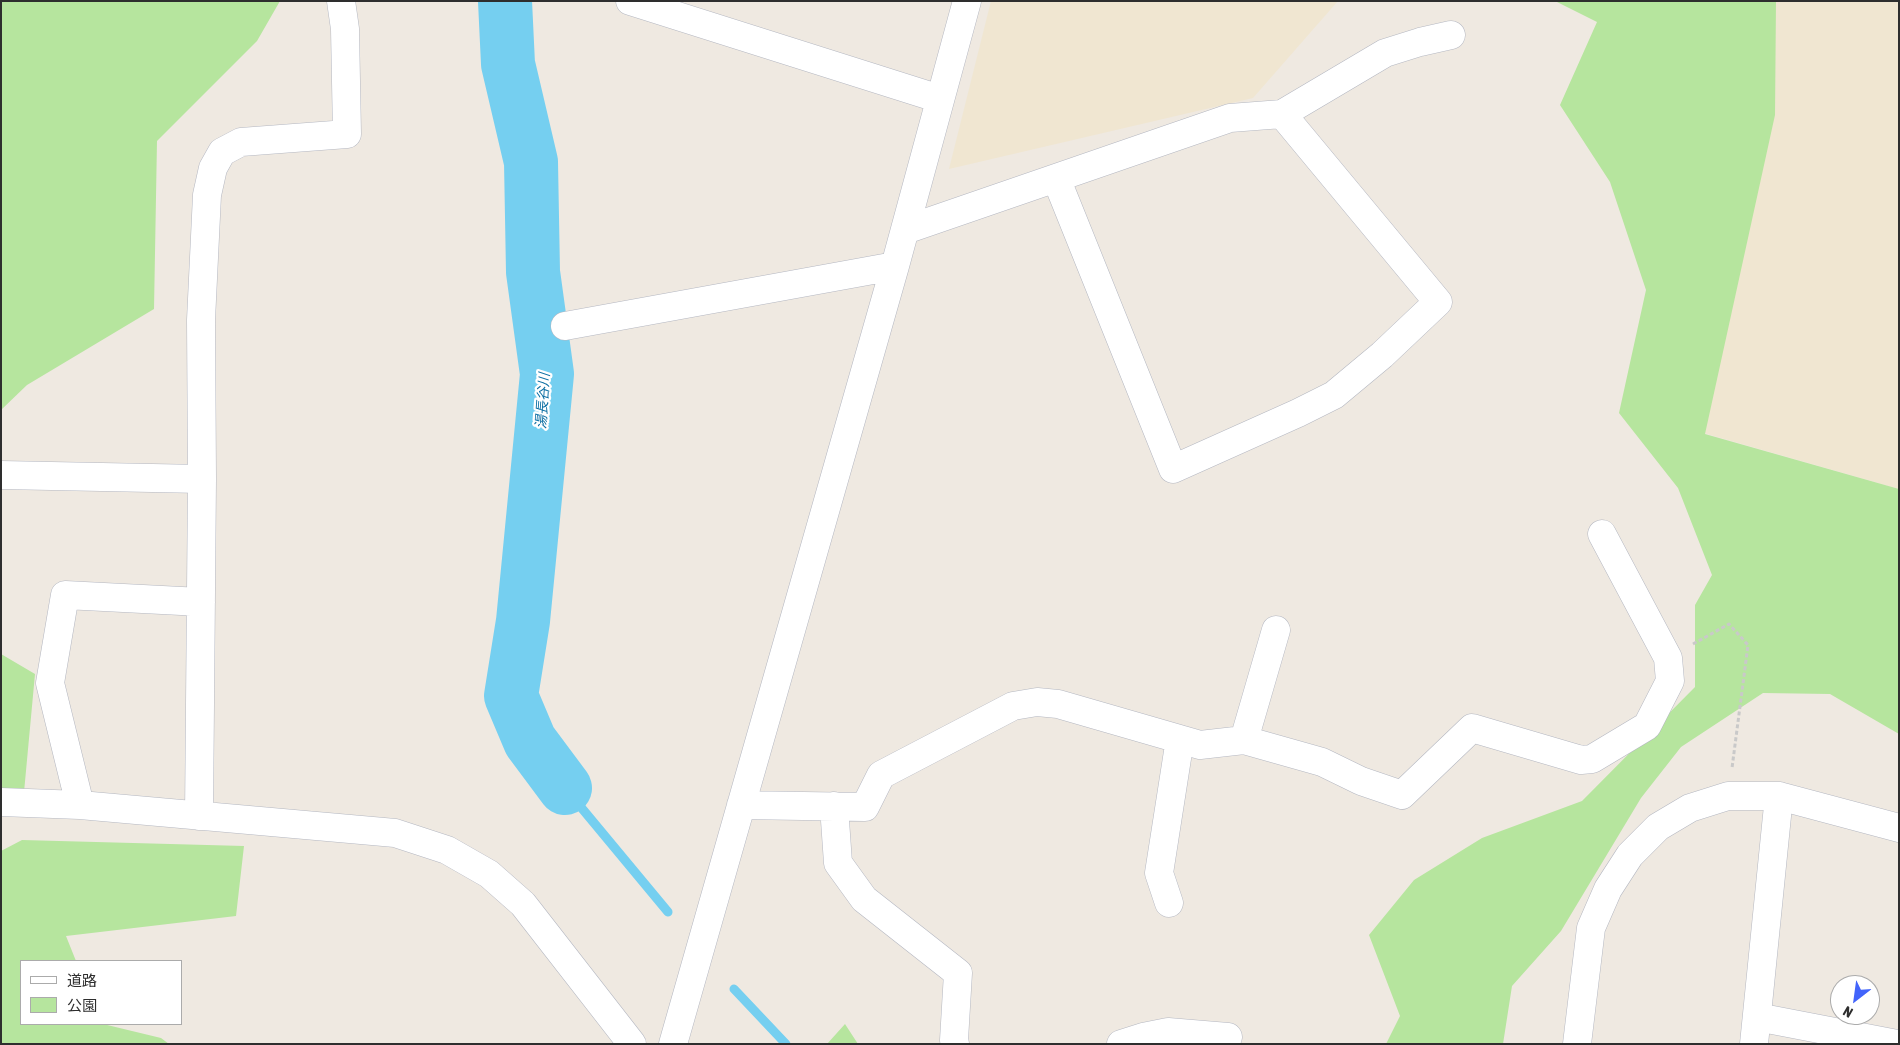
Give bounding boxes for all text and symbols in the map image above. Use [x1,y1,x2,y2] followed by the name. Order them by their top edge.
[533,372,553,430] water label: 湯長谷川
[20,960,182,1025] legend
[67,972,97,989] text: 道路
[1830,975,1880,1025] north arrow
[67,997,97,1014] text: 公園
[1840,1003,1856,1021] text: N

